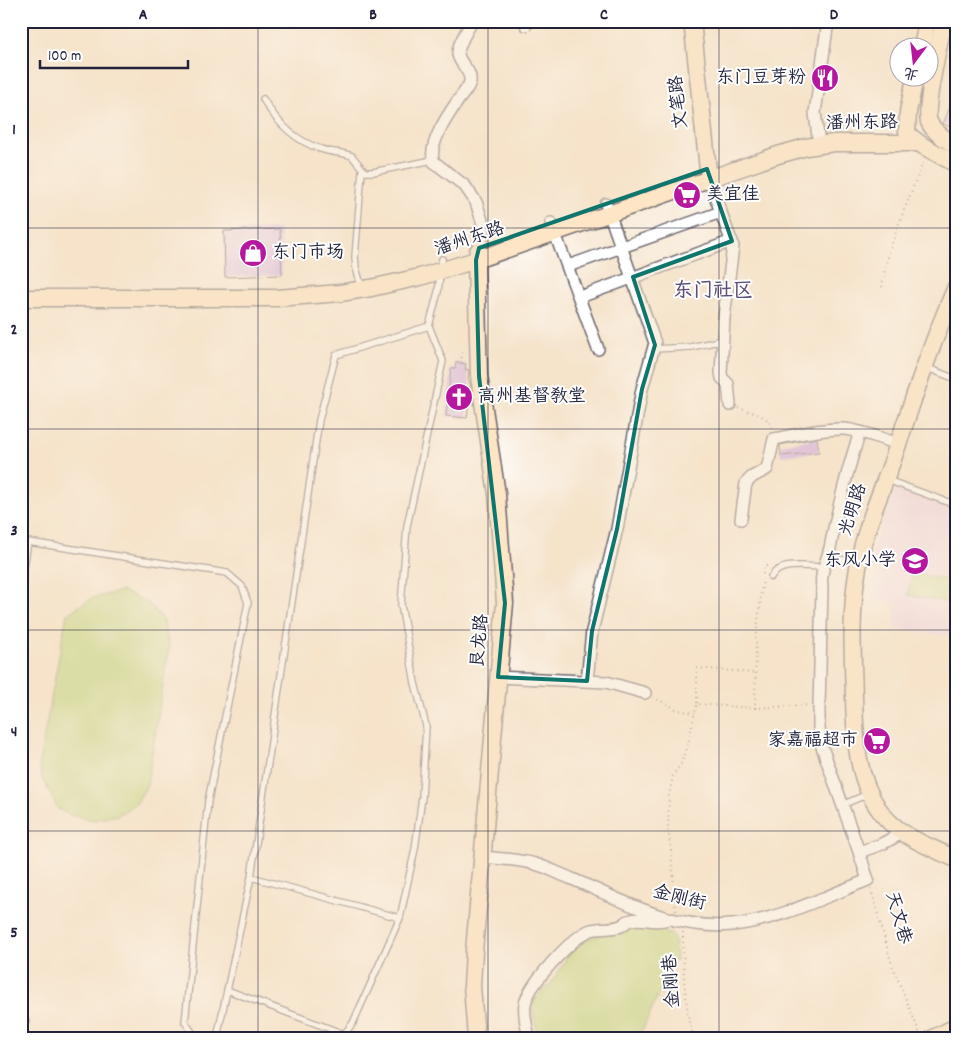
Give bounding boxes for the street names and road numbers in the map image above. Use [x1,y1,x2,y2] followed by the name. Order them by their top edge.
[665,74,695,130] street label: 文笔路
[826,111,898,137] street label: 潘州东路
[432,217,508,263] street label: 潘州东路
[834,480,874,540] street label: 光明路
[466,613,496,669] street label: 艮龙路
[650,880,708,918] street label: 金刚街
[878,889,916,947] street label: 天文巷
[659,953,687,1009] street label: 金刚巷

